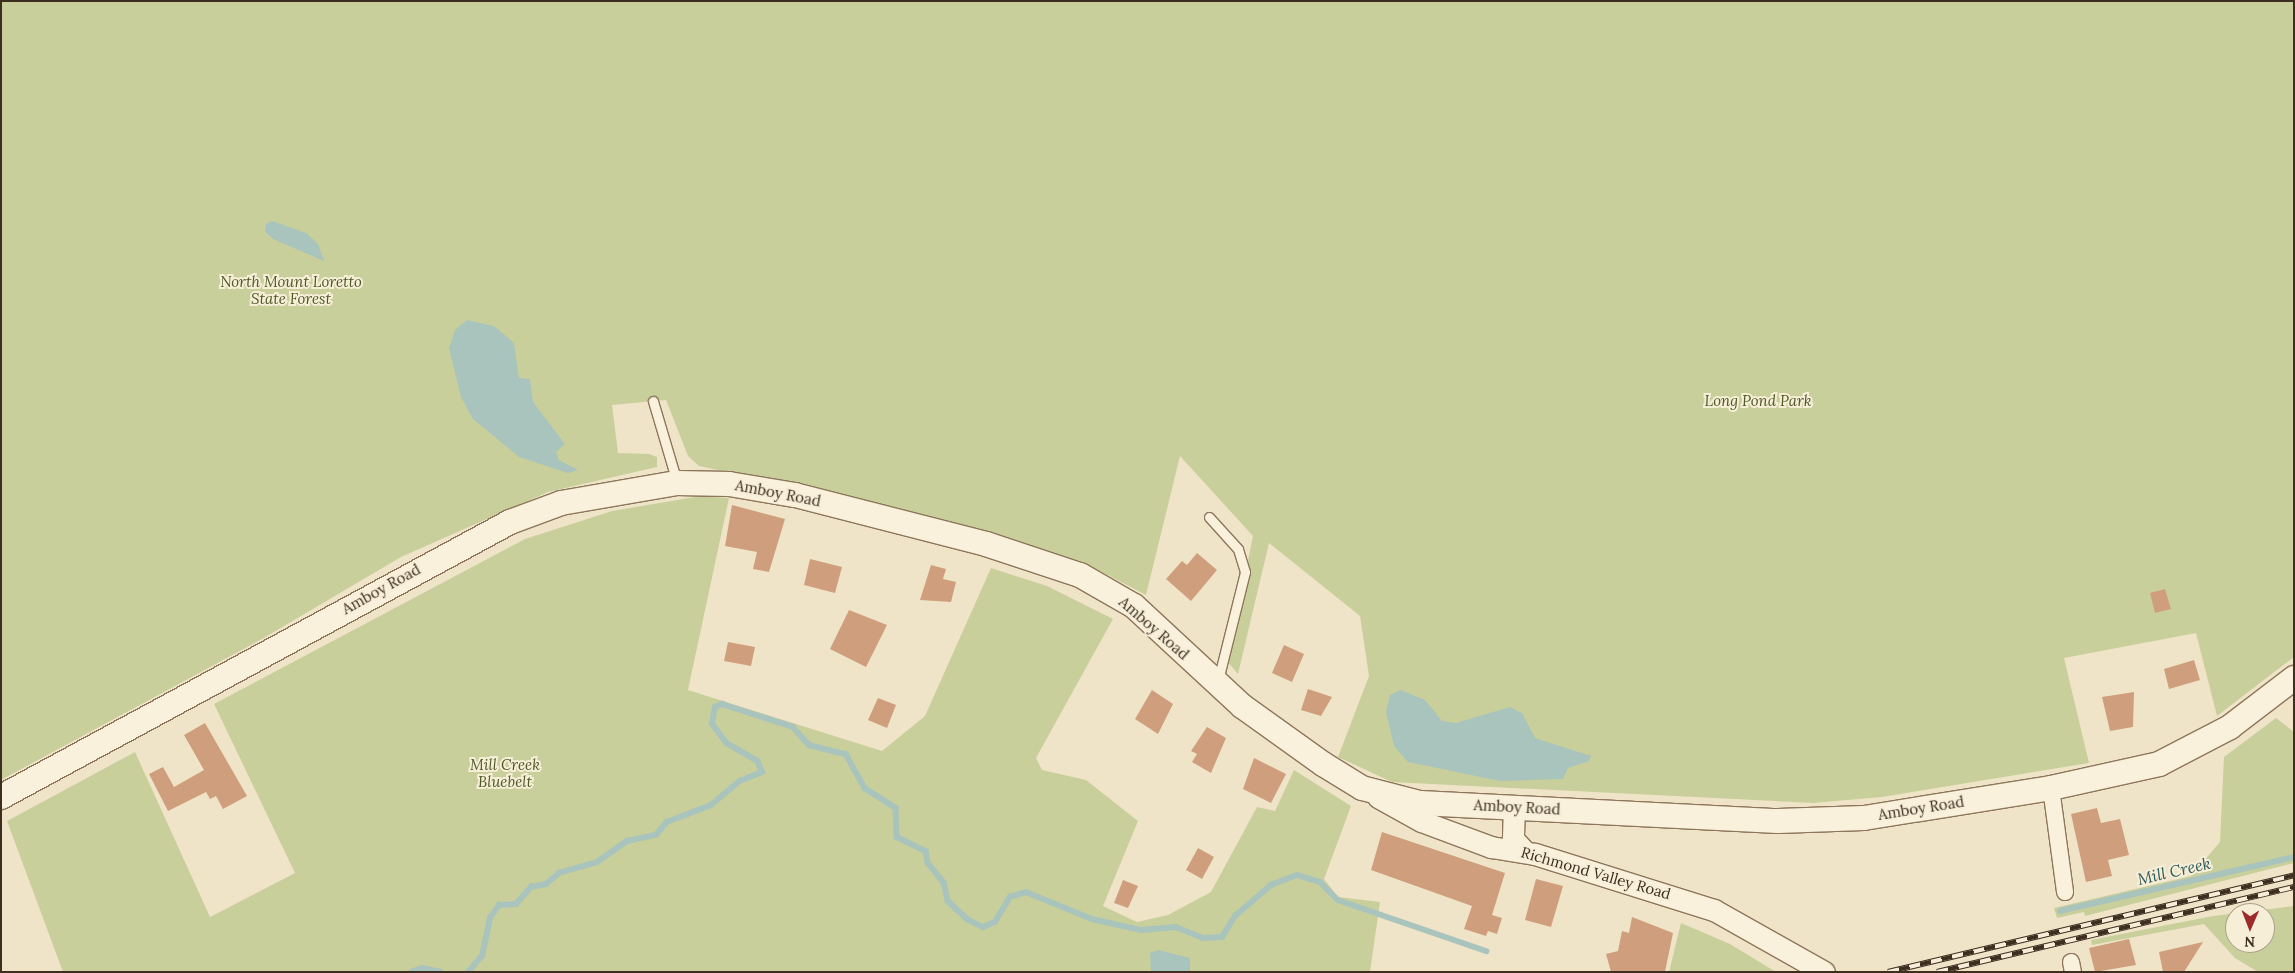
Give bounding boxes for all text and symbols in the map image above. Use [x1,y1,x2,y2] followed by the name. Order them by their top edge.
[220,272,362,307] park label: North Mount Loretto State Forest
[1705,392,1811,410] park label: Long Pond Park
[734,476,822,510] street label: Amboy Road
[339,560,423,618] street label: Amboy Road
[1115,593,1193,663] street label: Amboy Road
[470,755,540,790] park label: Mill Creek Bluebelt
[1877,792,1965,824] street label: Amboy Road
[1473,796,1561,818] street label: Amboy Road
[1519,843,1673,903] street label: Richmond Valley Road
[2135,853,2213,889] water label: Mill Creek
[2225,903,2275,953] north arrow
[2244,933,2255,951] text: N

